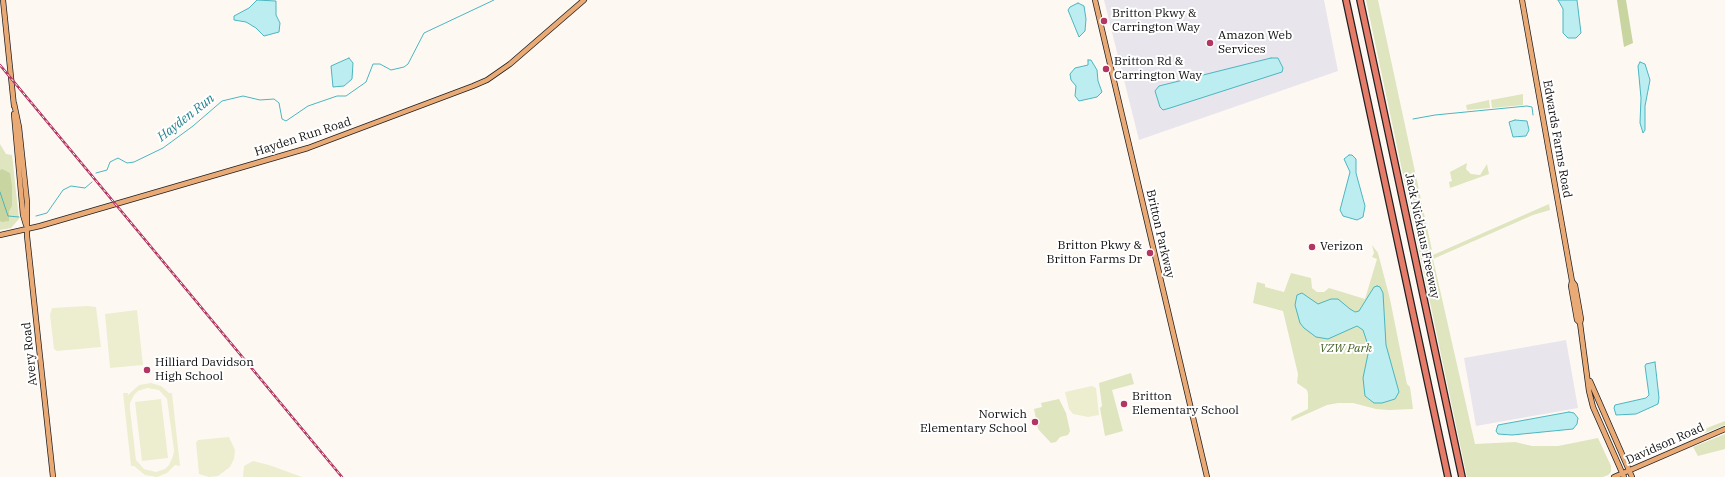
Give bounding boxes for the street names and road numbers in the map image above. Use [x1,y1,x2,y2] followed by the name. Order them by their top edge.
[1540,79,1574,199] street label: Edwards Farms Road
[253,115,353,159] street label: Hayden Run Road
[1402,172,1442,300] street label: Jack Nicklaus Freeway
[1143,188,1177,280] street label: Britton Parkway
[19,321,41,387] street label: Avery Road
[1624,420,1706,468] street label: Davidson Road

